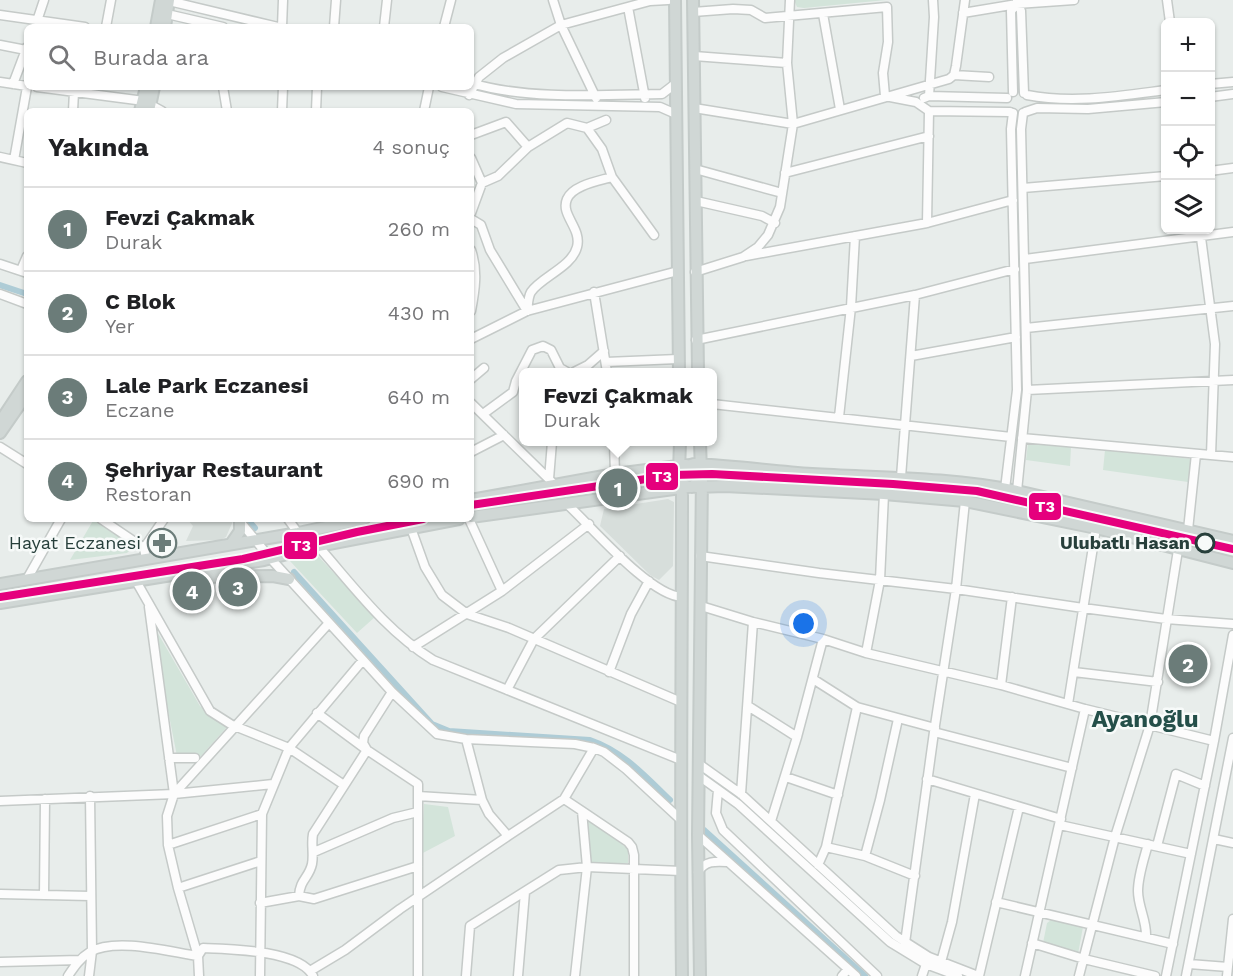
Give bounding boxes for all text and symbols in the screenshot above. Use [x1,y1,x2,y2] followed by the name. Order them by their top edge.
[1161,18,1215,234] map controls
[1161,18,1215,72] button: +
[24,24,474,90] search box
[45,41,78,74] icon: search
[93,45,209,70] text: Burada ara
[1161,72,1215,126] button: −
[1161,126,1215,180] button: locate
[48,132,149,162] text: Yakında
[373,135,450,159] text: 4 sonuç
[1161,180,1215,234] button: layers
[105,205,255,230] text: Fevzi Çakmak
[63,217,72,241] text: 1
[388,217,450,241] text: 260 m
[105,230,162,254] text: Durak
[105,289,175,314] text: C Blok
[62,301,73,325] text: 2
[388,301,450,325] text: 430 m
[105,314,135,338] text: Yer
[519,368,717,446] popup
[105,373,309,398] text: Lale Park Eczanesi
[543,383,693,408] text: Fevzi Çakmak
[62,385,73,409] text: 3
[387,385,450,409] text: 640 m
[105,398,175,422] text: Eczane
[543,408,600,432] text: Durak
[105,457,323,482] text: Şehriyar Restaurant
[645,462,679,491] line badge: T3
[598,466,638,510] pin: 1
[652,467,672,486] text: T3
[61,469,74,493] text: 4
[387,469,450,493] text: 690 m
[105,482,192,506] text: Restoran
[1028,492,1062,521] line badge: T3
[1035,497,1055,516] text: T3
[146,527,178,559] pharmacy icon: Hayat Eczanesi
[283,531,318,560] line badge: T3
[9,532,141,553] place label: Hayat Eczanesi
[1060,532,1190,553] place label: Ulubatlı Hasan
[1195,533,1215,553] marker: Ulubatlı Hasan
[291,536,311,555] text: T3
[218,564,258,610] pin: 3
[172,568,212,614] pin: 4
[789,609,818,638] your location
[1168,642,1208,686] pin: 2
[1091,705,1199,733] district label: Ayanoğlu

